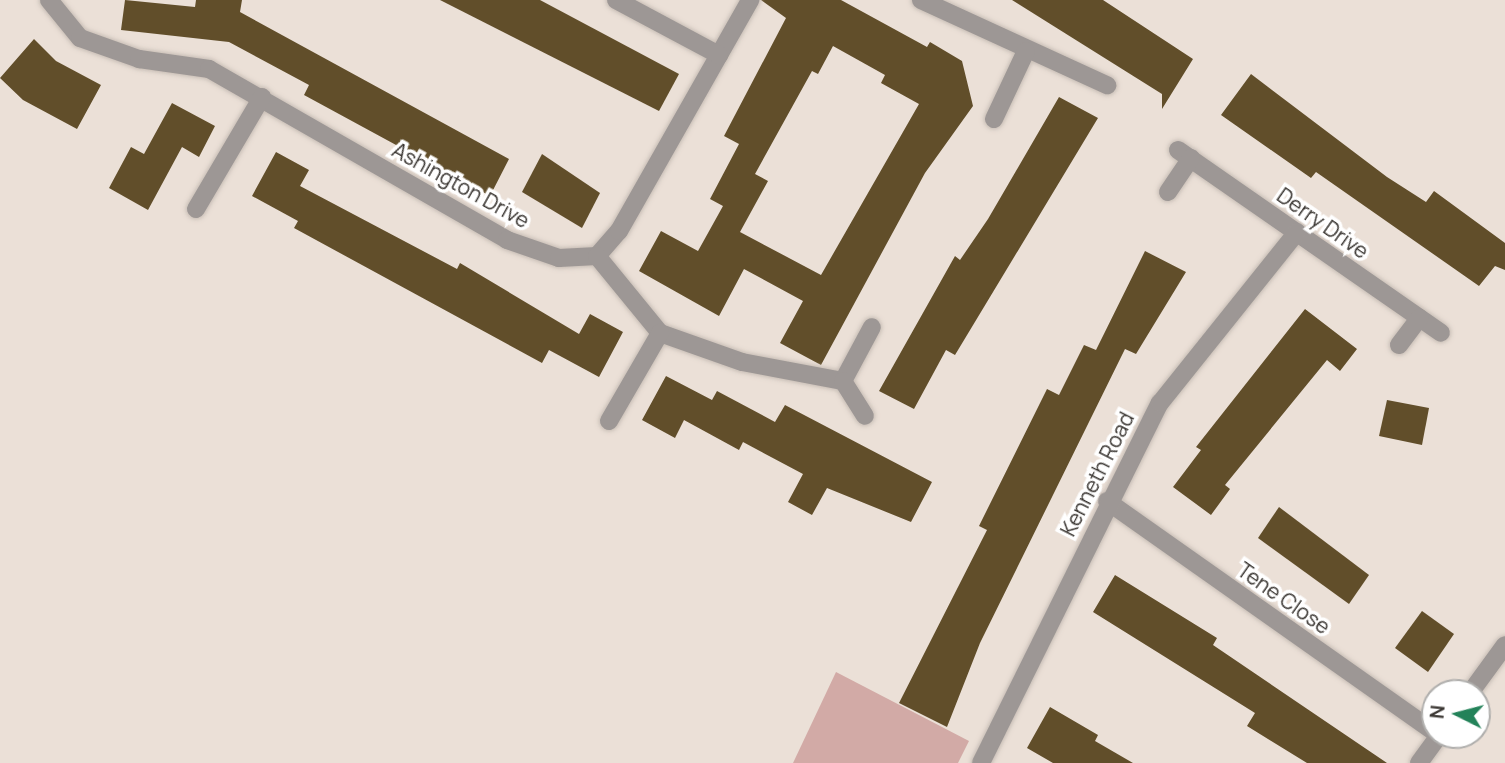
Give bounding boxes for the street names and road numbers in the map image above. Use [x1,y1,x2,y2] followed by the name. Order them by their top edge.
[388,137,534,233] street label: Ashington Drive
[1272,182,1374,264] street label: Derry Drive
[1055,408,1139,540] street label: Kenneth Road
[1233,557,1335,639] street label: Tene Close

